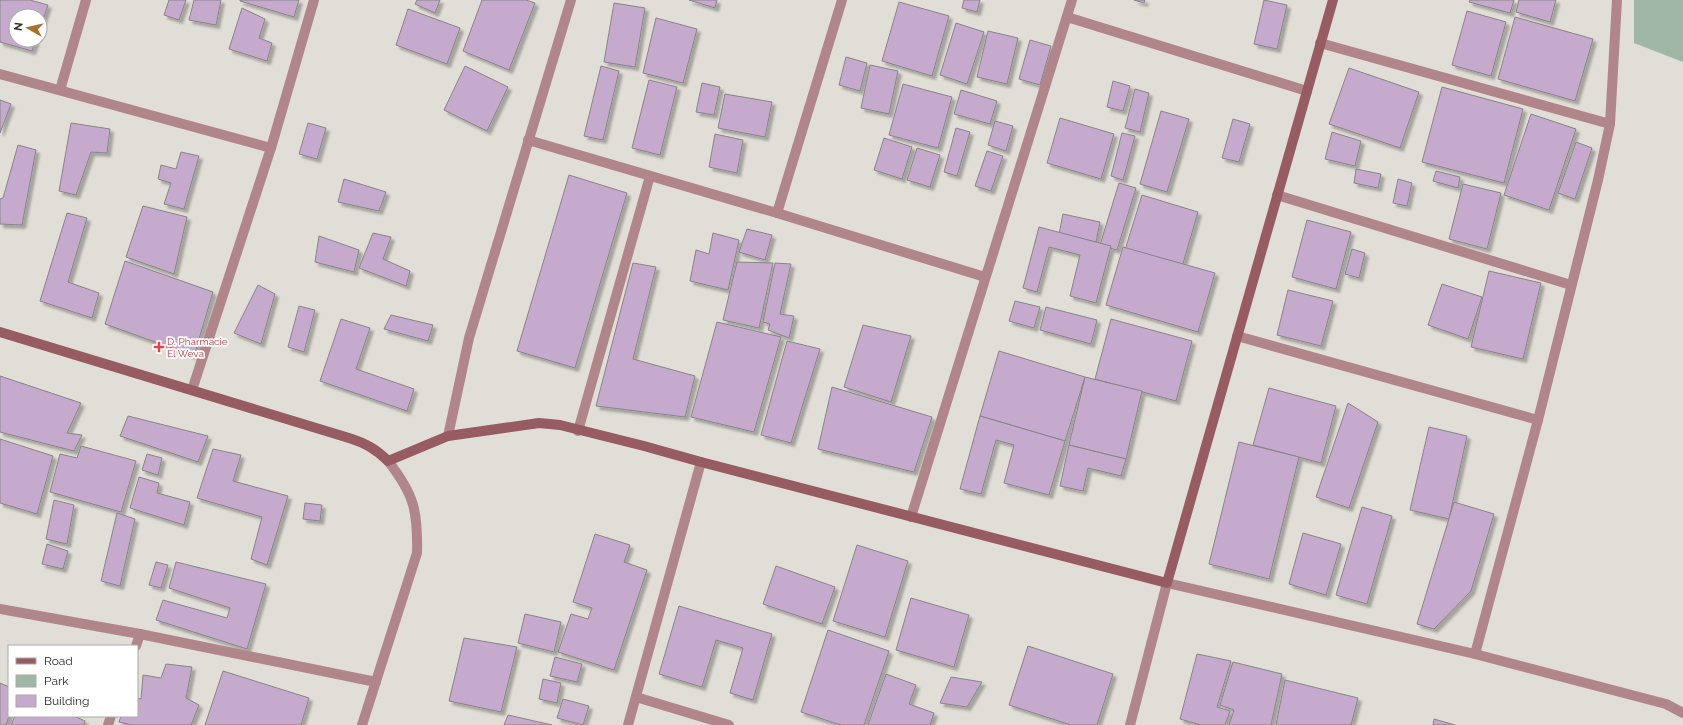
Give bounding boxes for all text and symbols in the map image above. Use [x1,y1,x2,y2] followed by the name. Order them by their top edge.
[8,8,48,48] north arrow
[12,22,26,32] text: N
[167,336,228,359] place label: D. Pharmacie El Weva
[154,342,164,352] marker: D. Pharmacie El Weva
[8,645,138,717] legend
[44,654,73,668] text: Road
[44,674,69,688] text: Park
[44,694,90,708] text: Building

